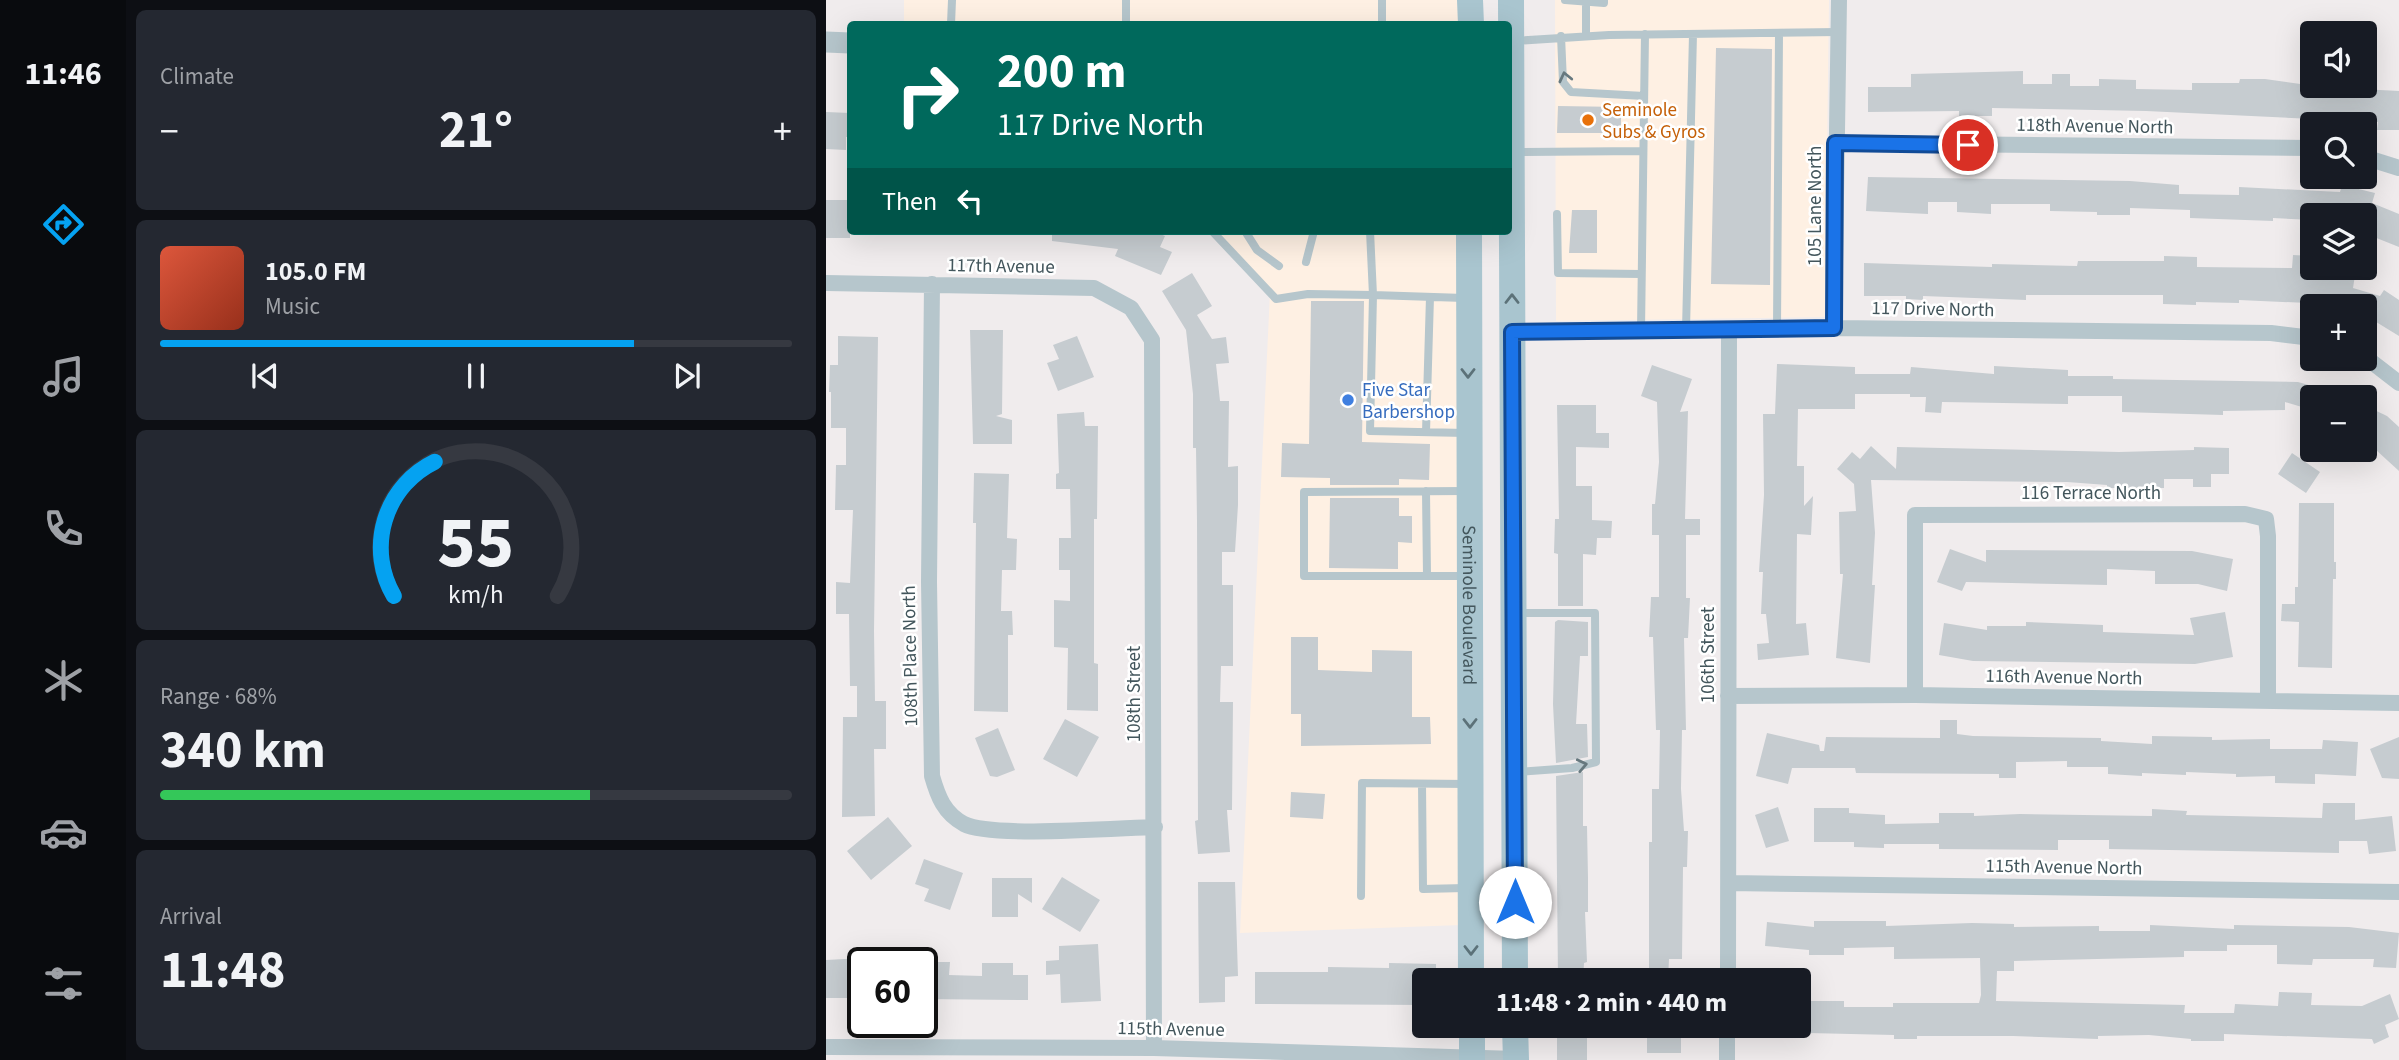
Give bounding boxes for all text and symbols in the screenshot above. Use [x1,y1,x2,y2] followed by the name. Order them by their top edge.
[2300,21,2377,462] map controls
[2300,21,2377,98] button: sound
[997,37,1126,107] text: 200 m
[882,49,973,140] icon: right
[24,51,102,97] text: 11:46
[160,60,234,93] text: Climate
[1558,72,1573,84] one-way arrow
[439,94,513,168] text: 21°
[1602,97,1705,146] place label: Seminole Subs & Gyros
[997,102,1204,148] text: 117 Drive North
[160,105,179,159] text: −
[773,105,792,159] text: +
[1580,112,1596,128] marker: Seminole Subs & Gyros
[2016,112,2174,141] street label: 118th Avenue North
[2300,112,2377,189] button: search
[1938,115,1998,175] pin
[1949,126,1987,164] icon: arrive
[1802,146,1829,266] street label: 105 Lane North
[951,182,989,220] icon: left
[882,183,937,220] text: Then
[39,200,88,249] icon: directions
[2300,203,2377,280] button: layers
[947,252,1055,281] street label: 117th Avenue
[265,253,366,290] text: 105.0 FM
[265,290,320,323] text: Music
[1504,294,1520,304] one-way arrow
[2300,294,2377,371] button: +
[1871,295,1995,324] street label: 117 Drive North
[39,352,88,401] icon: music
[246,357,284,395] icon: previous
[457,357,495,395] icon: pause
[668,357,706,395] icon: next
[1461,367,1476,378] one-way arrow
[1362,377,1455,426] place label: Five Star Barbershop
[2300,385,2377,462] button: −
[1340,392,1356,408] marker: Five Star Barbershop
[2021,480,2161,507] street label: 116 Terrace North
[438,491,514,595] text: 55
[39,504,88,553] icon: phone
[1455,525,1482,685] street label: Seminole Boulevard
[448,577,504,613] text: km/h
[896,585,925,727] street label: 108th Place North
[1695,606,1722,703] street label: 106th Street
[1121,645,1148,742] street label: 108th Street
[39,656,88,705] icon: climate
[1985,663,2143,692] street label: 116th Avenue North
[160,680,277,713] text: Range · 68%
[160,714,326,788] text: 340 km
[1462,718,1478,728] one-way arrow
[1576,759,1588,774] one-way arrow
[39,808,88,857] icon: car
[1985,853,2143,882] street label: 115th Avenue North
[1478,865,1552,939] position arrow
[160,900,222,933] text: Arrival
[160,934,285,1008] text: 11:48
[1463,945,1479,956] one-way arrow
[847,947,938,1038] speed limit sign: 60
[39,959,88,1008] icon: filters
[1496,984,1727,1021] text: 11:48 · 2 min · 440 m
[1117,1015,1225,1044] street label: 115th Avenue

